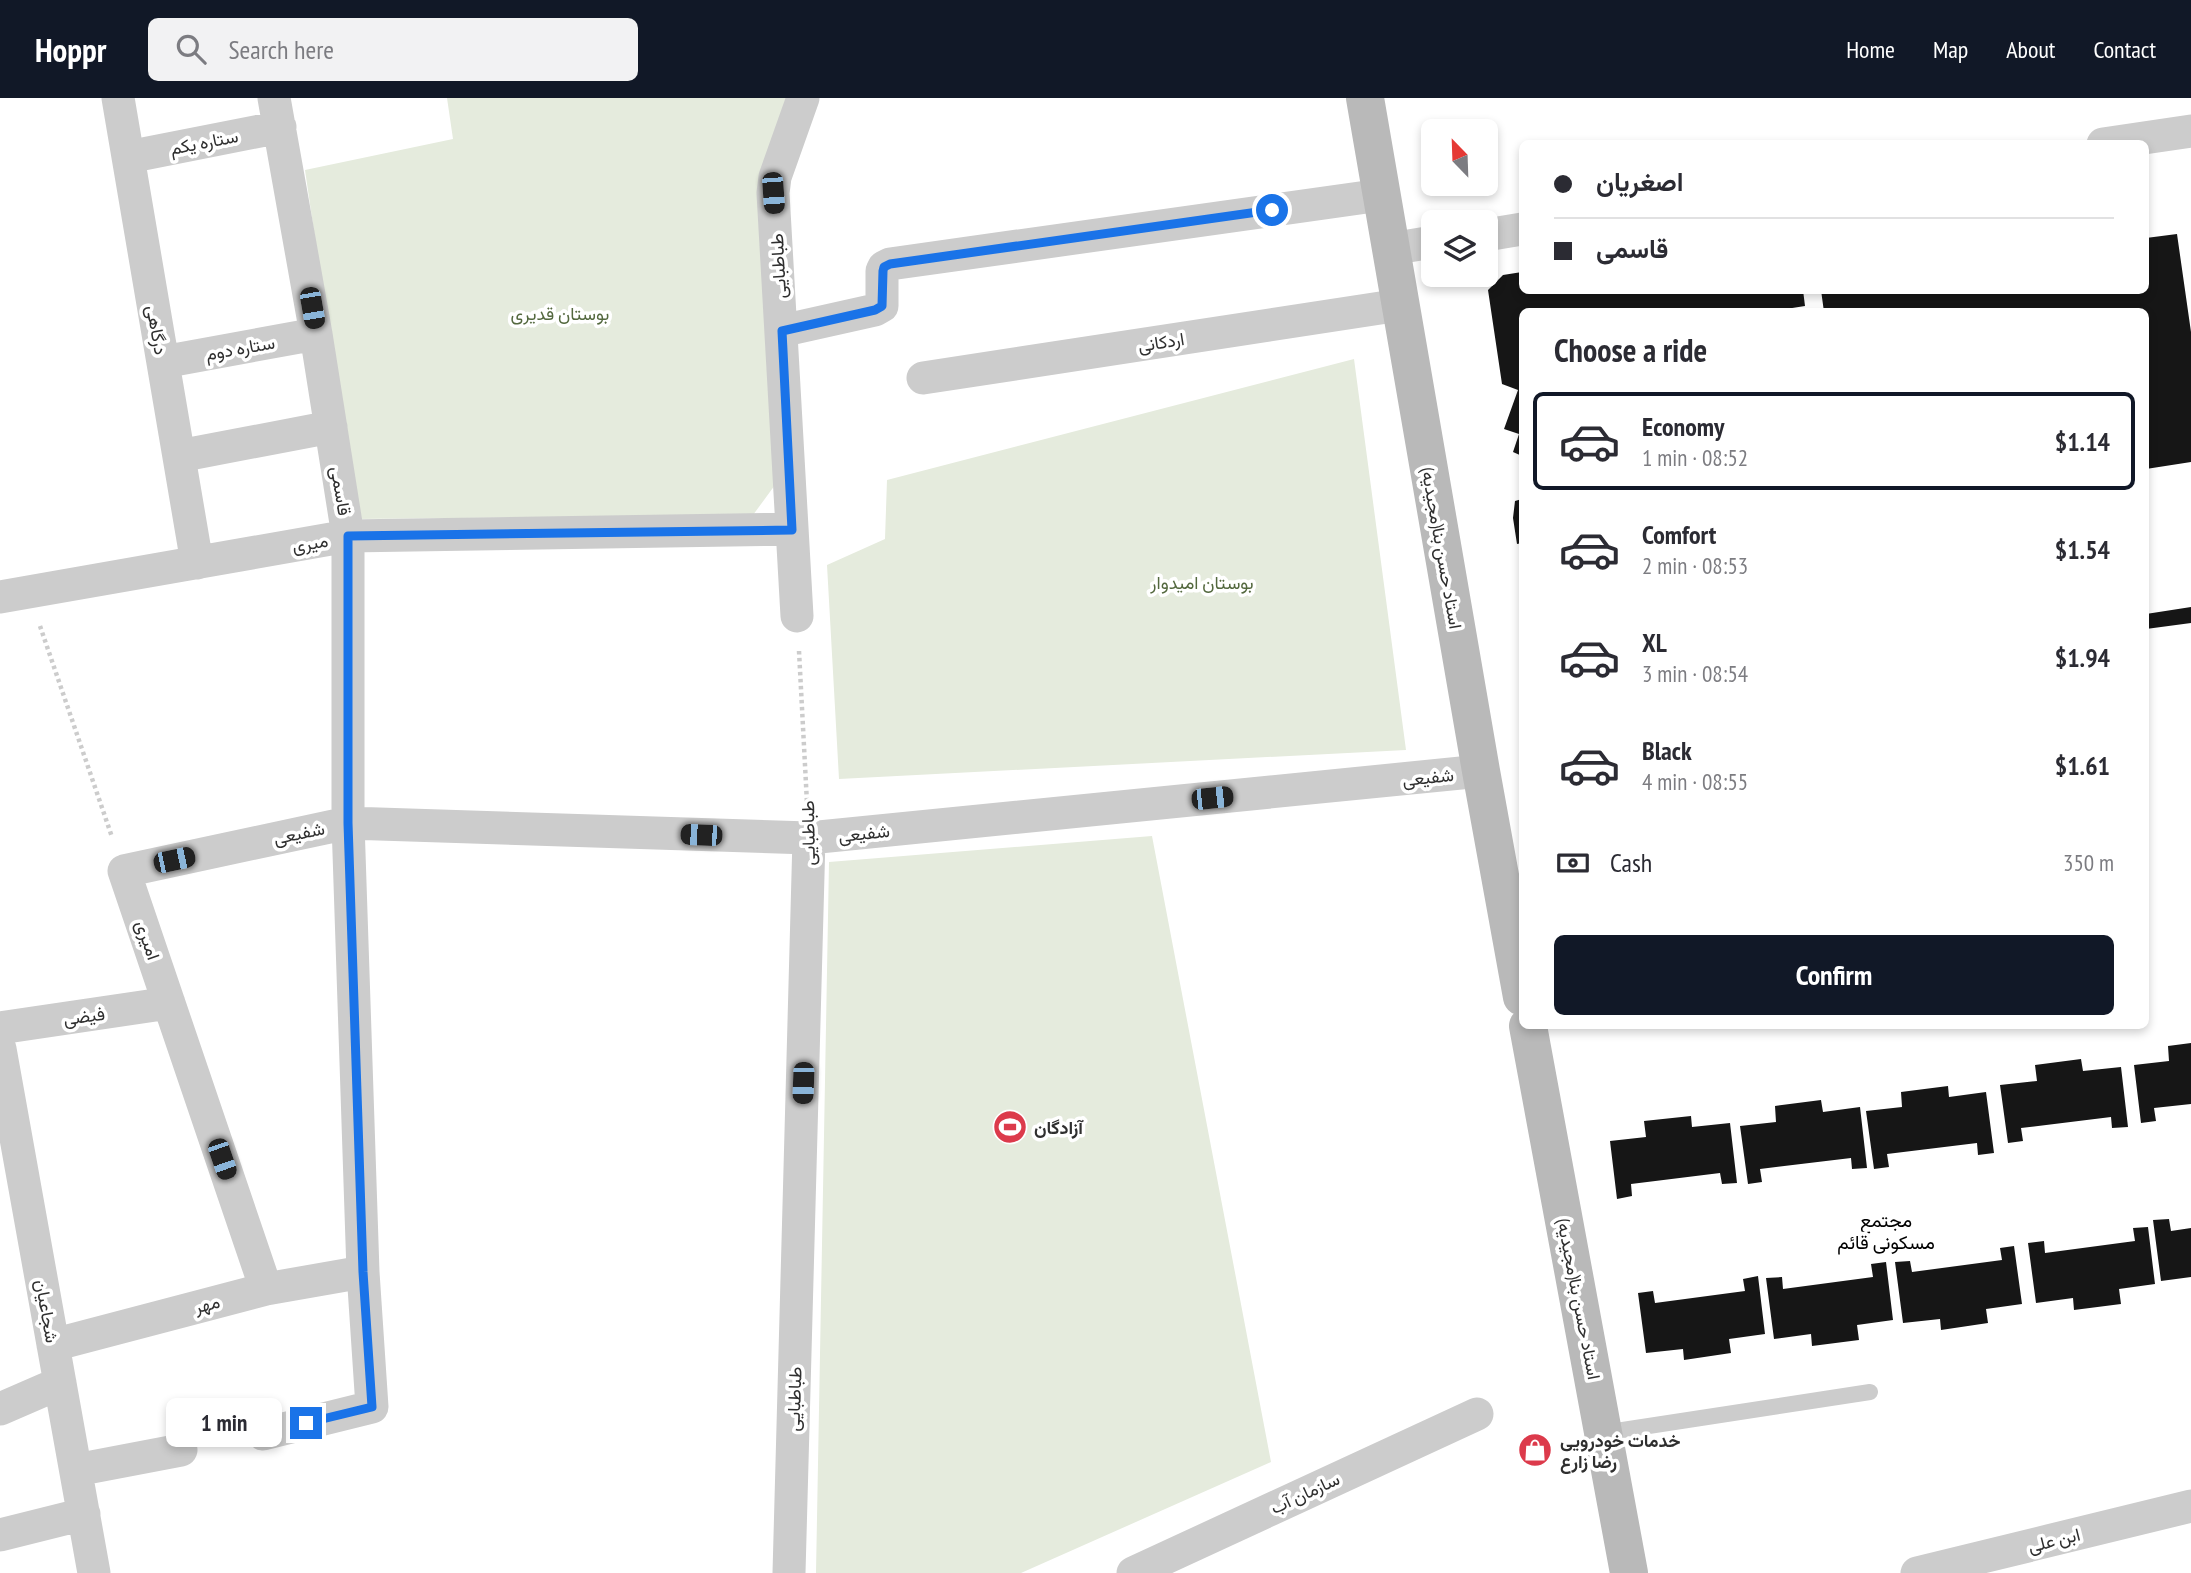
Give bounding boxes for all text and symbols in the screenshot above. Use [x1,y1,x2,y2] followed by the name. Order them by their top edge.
[148,18,638,81] search box
[35,28,106,71] text: Hoppr
[172,30,210,68] icon: search
[228,33,334,66] text: Search here
[1846,34,1895,65] text: Home
[1933,34,1968,65] text: Map
[2006,34,2055,65] text: About
[2093,34,2156,65] text: Contact
[1421,119,1498,196] north arrow
[1421,119,1498,287] map controls
[168,124,240,161] street label: ستاره یکم
[1596,165,1684,198] text: اصغریان
[762,171,785,215] car
[1256,194,1288,226] route start
[1421,210,1498,287] button: layers
[1596,232,1668,265] text: قاسمی
[765,233,791,299] street label: طباطبایی
[299,285,326,331] car
[511,302,609,325] park label: بوستان قدیری
[141,303,173,357] street label: درگاهی
[1136,327,1186,357] street label: اردکانی
[1554,329,1707,371] text: Choose a ride
[203,331,277,366] street label: ستاره دوم
[1558,410,1621,473] icon: car
[1642,410,1724,443] text: Economy
[2055,425,2110,458] text: $1.14
[1642,443,1748,472] text: 1 min · 08:52
[326,465,356,517] street label: قاسمی
[1416,465,1468,631] street label: استاد حسن بنا(مجیدیه)
[1558,518,1621,581] icon: car
[1642,518,1716,551] text: Comfort
[290,529,330,557] street label: میری
[2055,533,2110,566] text: $1.54
[1642,551,1748,580] text: 2 min · 08:53
[1149,571,1254,594] park label: بوستان امیدوار
[1558,626,1621,689] icon: car
[1642,626,1667,659] text: XL
[2055,641,2110,674] text: $1.94
[1642,659,1748,688] text: 3 min · 08:54
[1558,734,1621,797] icon: car
[1642,734,1692,767] text: Black
[2055,749,2110,782] text: $1.61
[1401,763,1455,791] street label: شفیعی
[1642,767,1748,796] text: 4 min · 08:55
[1191,785,1234,811] car
[796,800,820,866] street label: طباطبایی
[271,816,327,850] street label: شفیعی
[837,819,891,847] street label: شفیعی
[680,824,723,846] car
[1554,844,1592,882] icon: cash
[152,845,197,875] car
[1610,846,1652,879] text: Cash
[2063,848,2114,877] text: 350 m
[131,917,165,963] street label: امیری
[1554,935,2114,1015] button: Confirm
[62,1002,106,1030] street label: فیضی
[792,1062,815,1104] car
[991,1108,1029,1146] sports icon: آزادگان
[1034,1116,1084,1139] place label: آزادگان
[206,1136,239,1182] car
[1837,1208,1935,1255] district label: مجتمع مسکونی قائم
[1552,1216,1606,1382] street label: استاد حسن بنا(مجیدیه)
[30,1277,64,1345] street label: شجاعیان
[191,1290,222,1319] street label: مهر
[781,1366,807,1432] street label: طباطبایی
[166,1398,282,1448] callout: 1 min
[290,1407,322,1439] route end
[201,1408,247,1437] text: 1 min
[1560,1429,1681,1474] place label: خدمات خودرویی رضا زارع
[1516,1431,1554,1469] shop icon: خدمات خودرویی رضا زارع
[1267,1467,1343,1519] street label: سازمان آب
[2025,1522,2083,1558] street label: ابن علی

